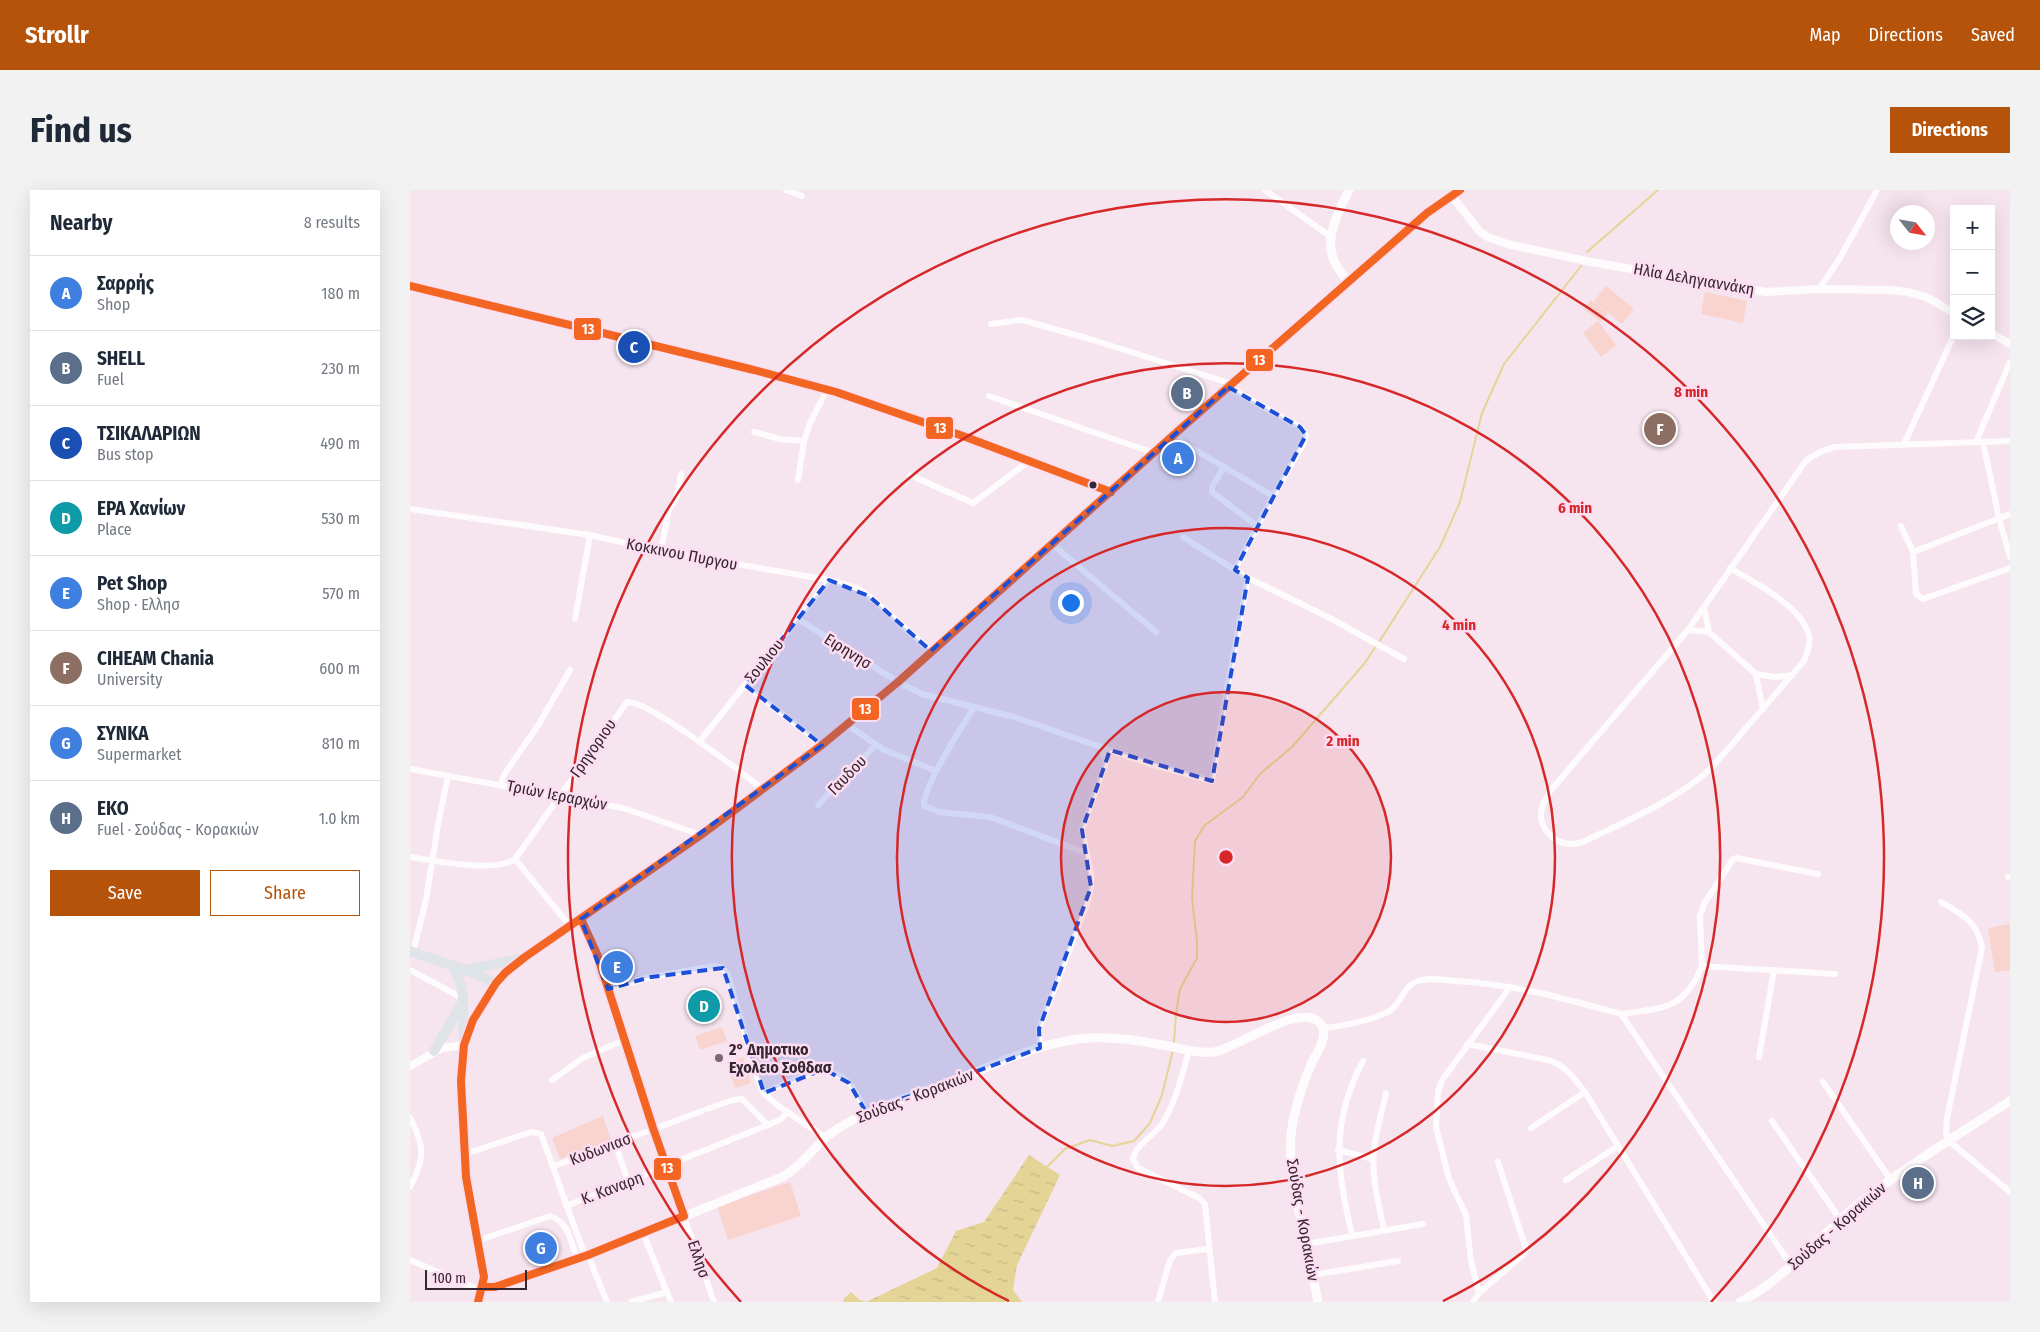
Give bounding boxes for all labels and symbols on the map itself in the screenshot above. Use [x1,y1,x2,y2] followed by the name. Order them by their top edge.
[1890,205,1935,250] north arrow
[1632,259,1756,299] street label: Ηλία Δεληγιαννάκη
[573,317,602,341] line badge: 13
[582,321,595,338] text: 13
[618,328,650,366] pin: C
[1245,348,1274,372] line badge: 13
[1253,352,1266,369] text: 13
[1171,374,1203,412] pin: B
[1674,383,1708,401] text: 8 min
[1644,410,1676,448] pin: F
[925,416,954,440] line badge: 13
[934,420,947,437] text: 13
[1162,439,1194,477] pin: A
[1088,480,1098,490] unlabelled marker
[1558,499,1592,517] text: 6 min
[625,534,739,574] street label: Κοκκινου Πυργου
[1058,590,1084,616] your location
[1442,616,1476,634] text: 4 min
[821,629,876,673] street label: Ειρηνησ
[741,635,787,687] street label: Σουλιου
[851,697,880,721] line badge: 13
[859,701,872,718] text: 13
[566,715,620,781] street label: Γρηγοριου
[1325,732,1360,750] text: 2 min
[824,751,870,799] street label: Γαυδου
[505,776,609,814] street label: Τριών Ιεραρχών
[1217,848,1235,866] centre of rings
[601,948,633,986] pin: E
[688,987,720,1025] pin: D
[728,1040,832,1077] place label: 2° Δημοτικο Εχολειο Σοθδασ
[713,1052,725,1064] marker: 2° Δημοτικο Εχολειο Σοθδασ
[854,1065,976,1127] street label: Σούδας - Κορακιών
[567,1128,634,1169] street label: Κυδωνιασ
[653,1157,682,1181] line badge: 13
[1283,1157,1323,1283] street label: Σούδας - Κορακιών
[661,1160,674,1177] text: 13
[1902,1164,1934,1202] pin: H
[578,1168,646,1208] street label: Κ. Καναρη
[1784,1178,1890,1274] street label: Σούδας - Κορακιών
[525,1229,557,1267] pin: G
[684,1238,714,1281] street label: Ελλησ
[425,1267,528,1290] scale bar

